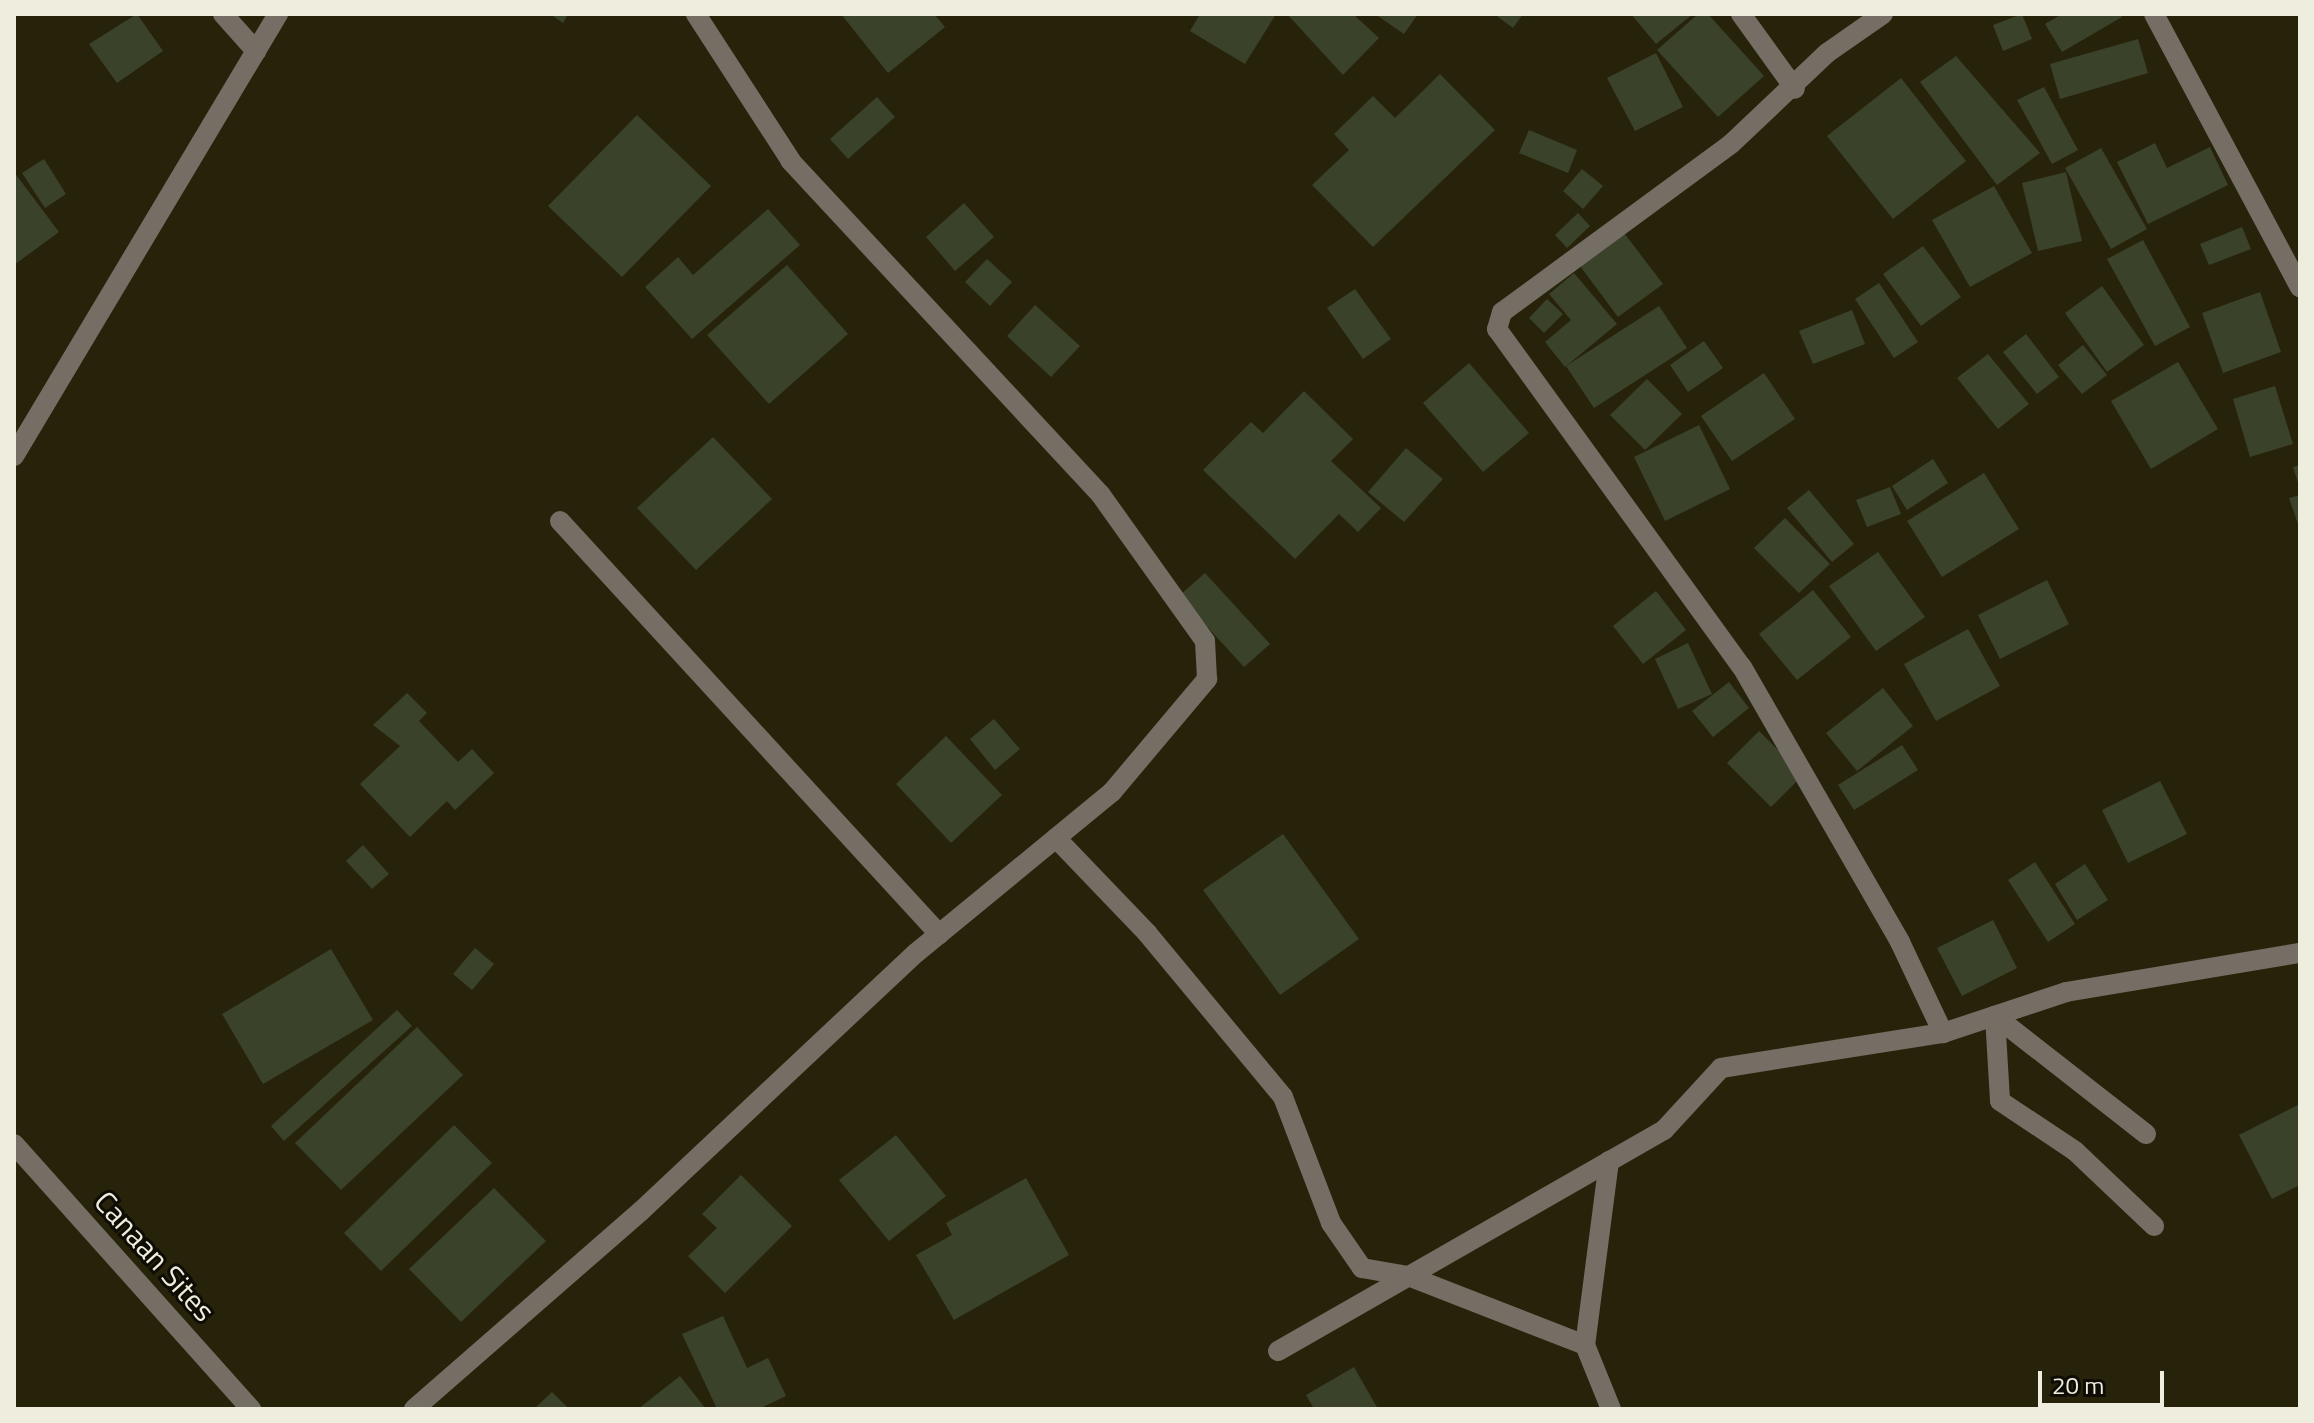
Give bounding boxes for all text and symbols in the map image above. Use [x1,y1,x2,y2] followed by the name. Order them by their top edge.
[87,1184,223,1328] street label: Canaan Sites
[2042,1355,2168,1405] scale bar
[2052,1367,2104,1403] text: 20 m

